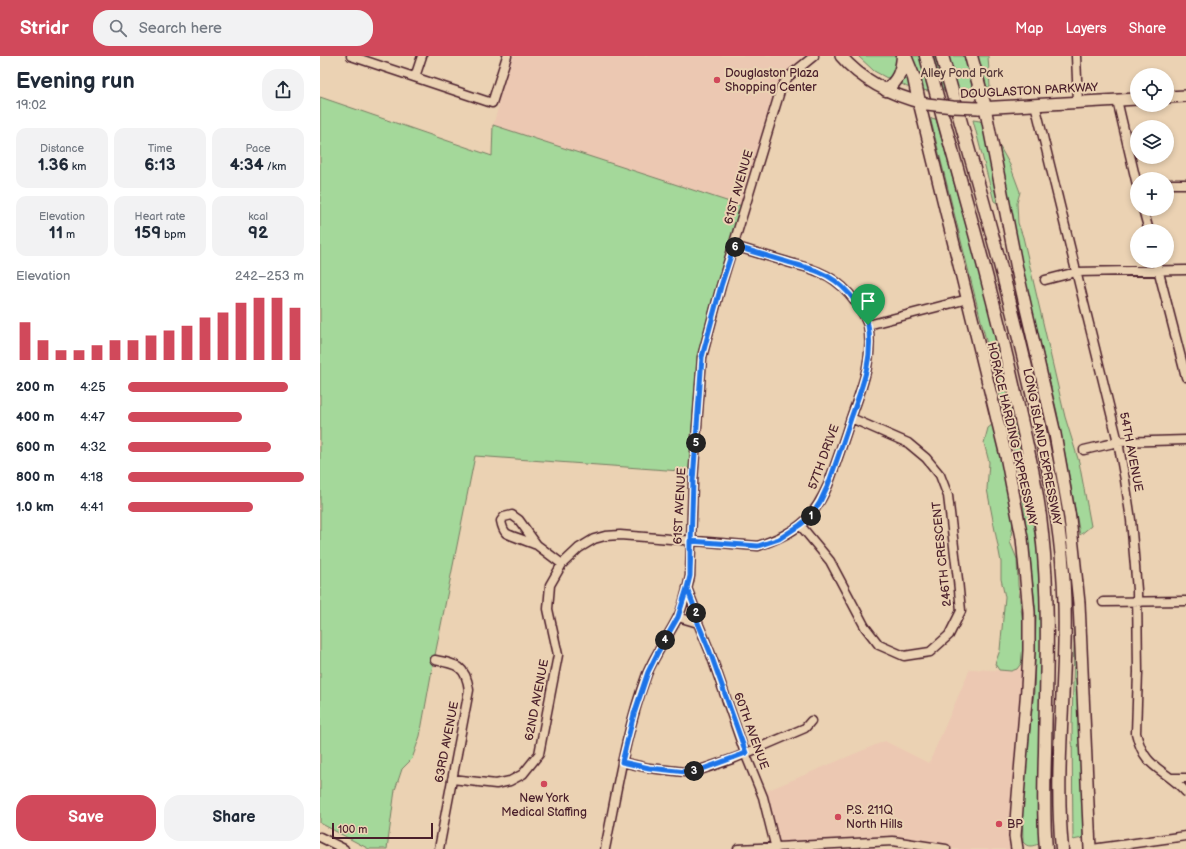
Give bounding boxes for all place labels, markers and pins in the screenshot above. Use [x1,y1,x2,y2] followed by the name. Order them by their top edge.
[725,66,819,95] place label: Douglaston Plaza Shopping Center
[712,75,722,85] marker: Douglaston Plaza Shopping Center
[725,237,745,257] pin: 6
[851,284,885,325] pin
[686,433,706,453] pin: 5
[801,506,821,526] pin: 1
[686,603,706,623] pin: 2
[655,630,675,650] pin: 4
[684,761,704,781] pin: 3
[539,779,549,789] marker: New York Medical Staffing
[501,791,587,820] place label: New York Medical Staffing
[846,803,903,832] place label: P.S. 211Q North Hills
[833,812,843,822] marker: P.S. 211Q North Hills
[1007,817,1023,832] place label: BP
[994,819,1004,829] marker: BP

